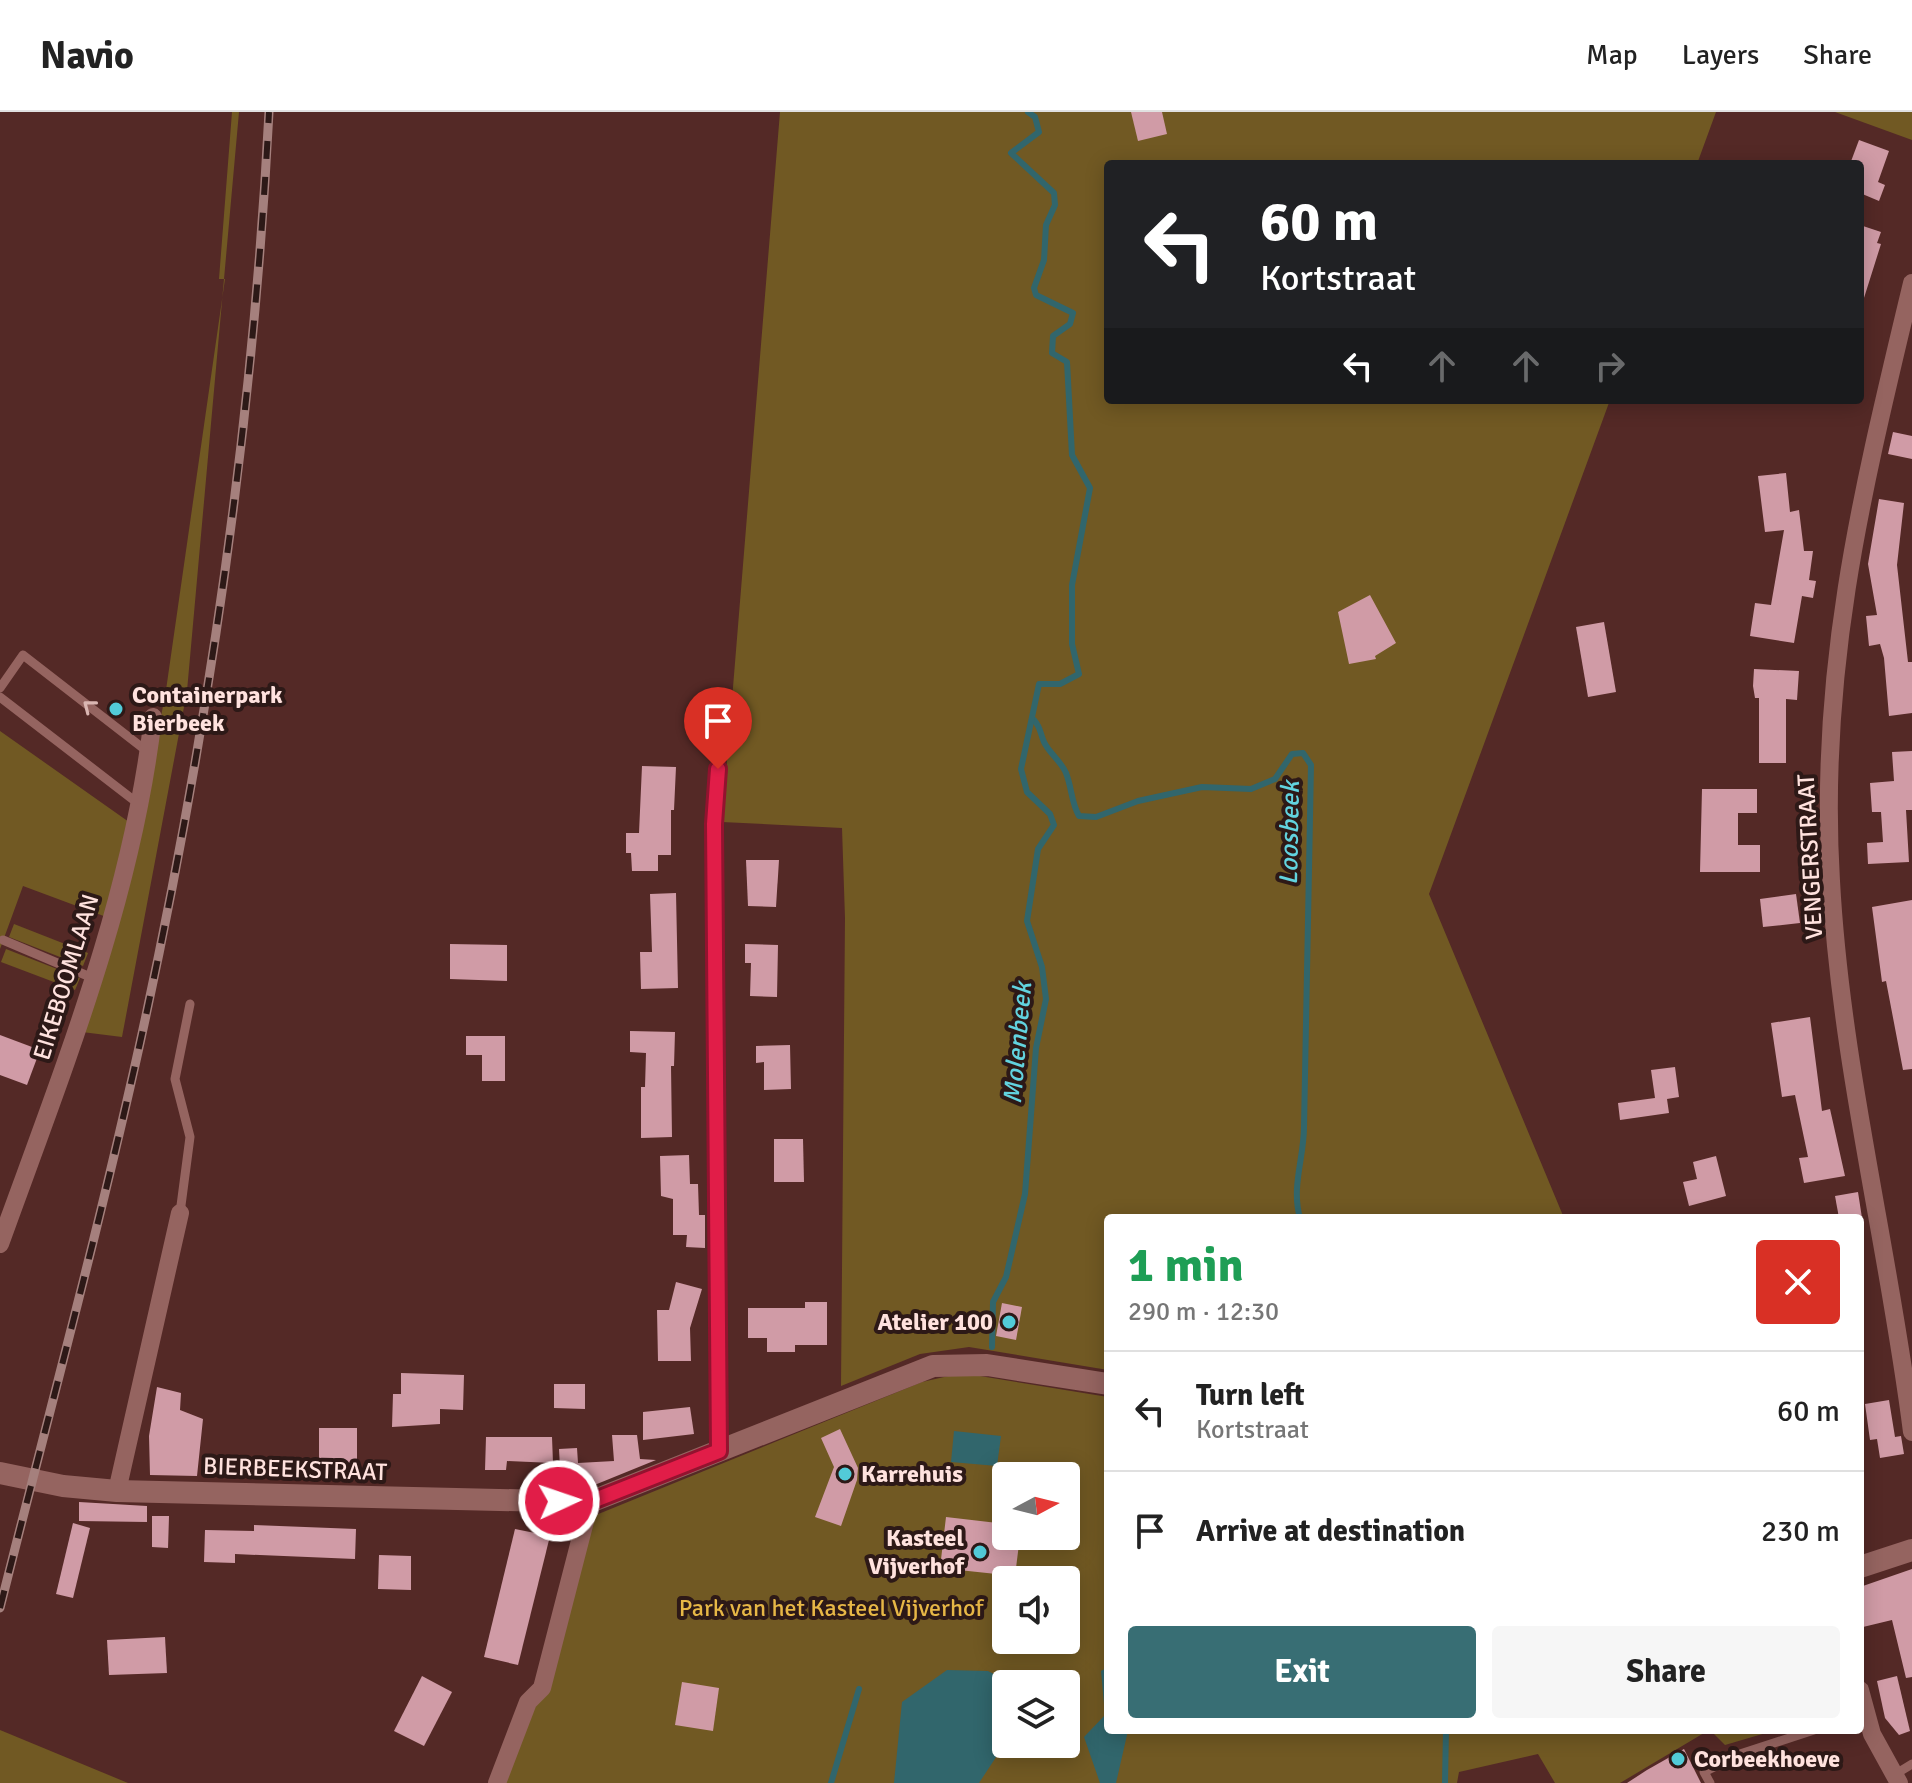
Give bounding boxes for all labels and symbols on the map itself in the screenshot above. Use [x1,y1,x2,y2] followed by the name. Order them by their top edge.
[132,680,283,738] place label: Containerpark Bierbeek
[684,687,752,769] pin
[107,700,125,718] marker: Containerpark Bierbeek
[83,702,98,716] one-way arrow
[1791,773,1829,941] street label: VENGERSTRAAT
[1273,779,1307,885] water label: Loosbeek
[27,890,105,1064] street label: EIKEBOOMLAAN
[997,979,1039,1105] water label: Molenbeek
[878,1307,993,1337] place label: Atelier 100
[1000,1313,1018,1331] marker: Atelier 100
[202,1451,388,1487] street label: BIERBEEKSTRAAT
[517,1459,601,1543] position arrow
[861,1459,963,1489] place label: Karrehuis
[992,1462,1080,1550] north arrow
[836,1465,854,1483] marker: Karrehuis
[868,1523,965,1581] place label: Kasteel Vijverhof
[971,1543,989,1561] marker: Kasteel Vijverhof
[679,1593,984,1623] park label: Park van het Kasteel Vijverhof
[1694,1744,1840,1774] place label: Corbeekhoeve
[1669,1750,1687,1768] marker: Corbeekhoeve

